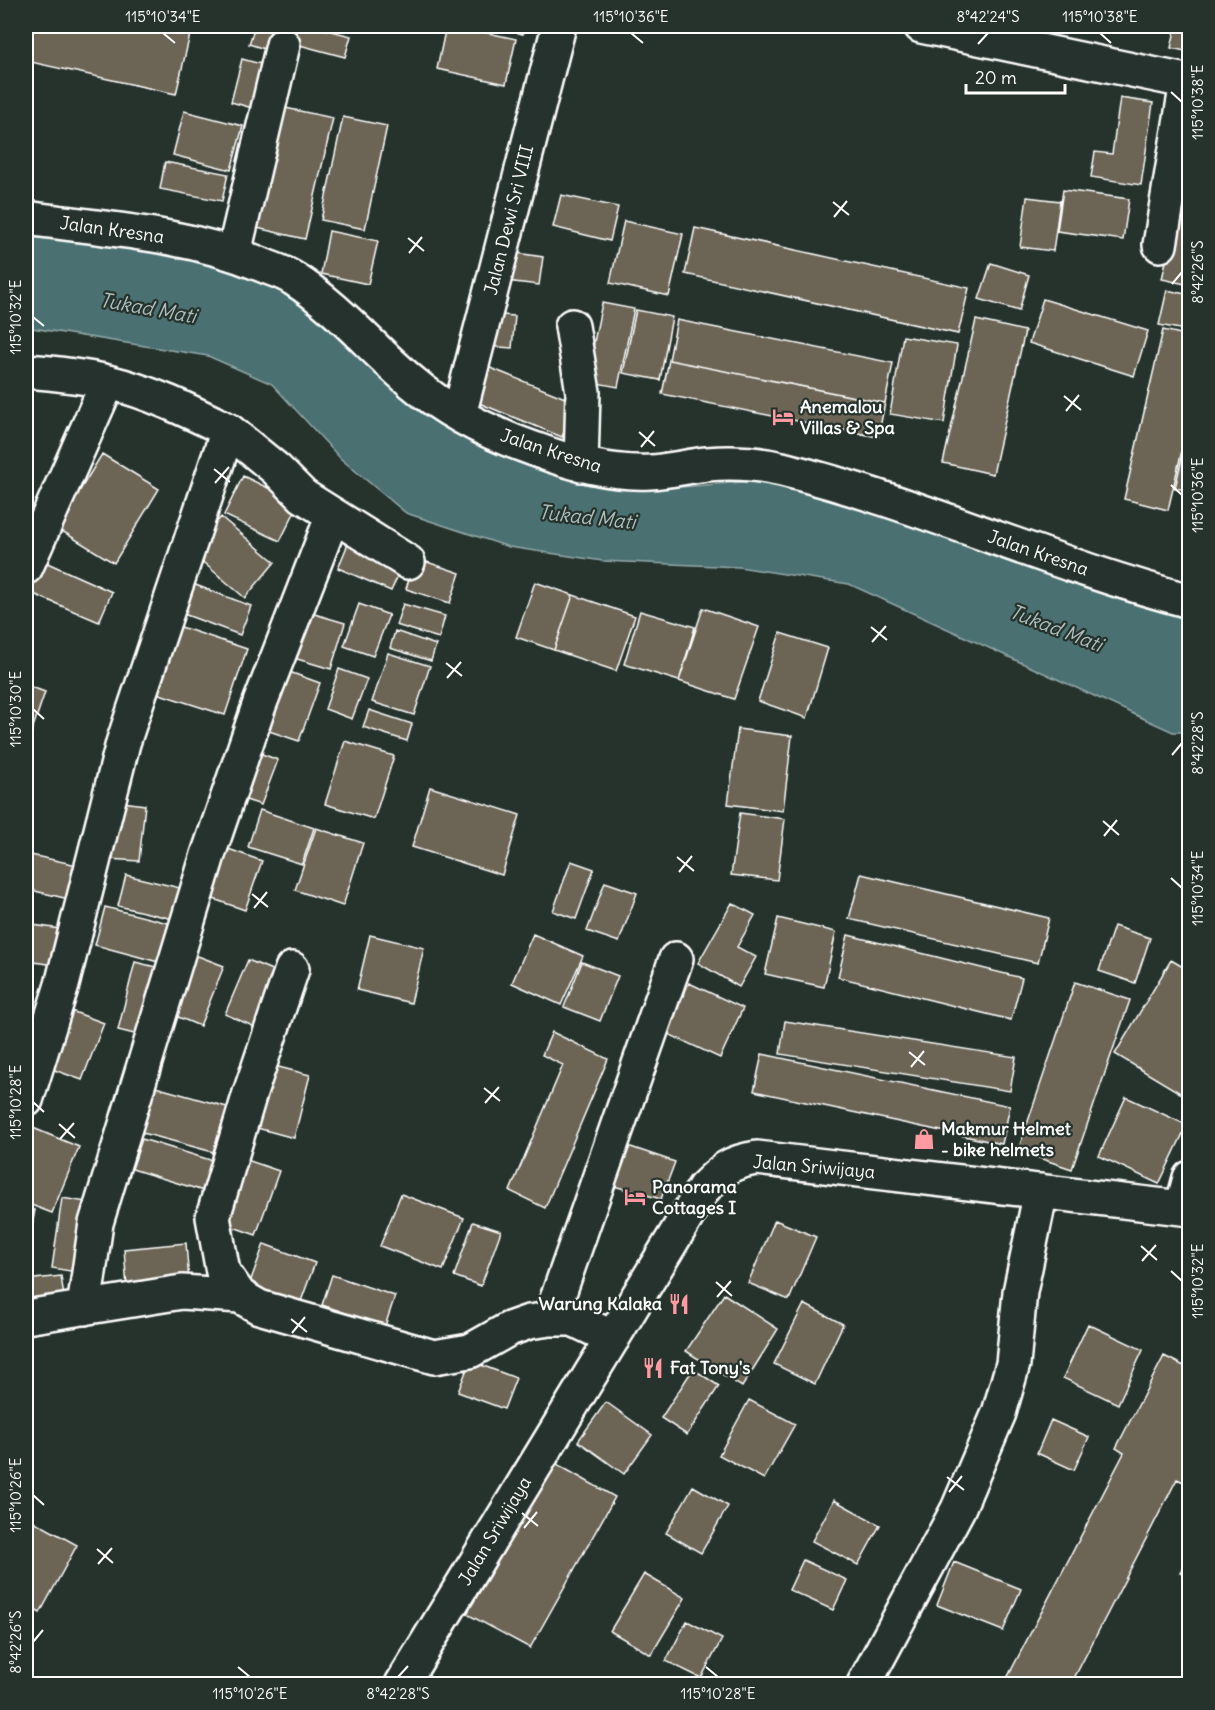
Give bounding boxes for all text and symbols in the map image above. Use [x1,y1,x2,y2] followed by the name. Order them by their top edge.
[125,7,201,26] text: 115°10'34"E
[593,7,669,26] text: 115°10'36"E
[956,7,1020,26] text: 8°42'24"S
[1062,7,1138,26] text: 115°10'38"E
[966,57,1065,95] scale bar
[1188,64,1207,140] text: 115°10'38"E
[975,66,1017,89] text: 20 m
[479,142,538,297] street label: Jalan Dewi Sri VIII
[59,211,166,248] street label: Jalan Kresna
[1188,240,1207,304] text: 8°42'26"S
[6,279,25,354] text: 115°10'32"E
[98,287,201,329] water label: Tukad Mati
[800,395,895,439] place label: Anemalou Villas & Spa
[771,405,795,429] hotel icon: Anemalou Villas & Spa
[498,423,605,478] street label: Jalan Kresna
[1188,457,1207,533] text: 115°10'36"E
[537,499,639,534] water label: Tukad Mati
[985,525,1092,580] street label: Jalan Kresna
[1006,598,1108,658] water label: Tukad Mati
[6,671,25,747] text: 115°10'30"E
[1188,711,1207,775] text: 8°42'28"S
[1188,850,1207,926] text: 115°10'34"E
[6,1064,25,1140] text: 115°10'28"E
[941,1117,1072,1161] place label: Makmur Helmet - bike helmets
[912,1127,936,1151] shop icon: Makmur Helmet - bike helmets
[752,1150,876,1183] street label: Jalan Sriwijaya
[652,1175,737,1219] place label: Panorama Cottages I
[623,1185,647,1209] hotel icon: Panorama Cottages I
[1188,1243,1207,1318] text: 115°10'32"E
[538,1292,662,1315] place label: Warung Kalaka
[667,1292,691,1316] restaurant icon: Warung Kalaka
[641,1356,665,1380] restaurant icon: Fat Tony's
[670,1356,751,1379] place label: Fat Tony's
[6,1457,25,1533] text: 115°10'26"E
[453,1472,536,1589] street label: Jalan Sriwijaya
[6,1610,25,1674] text: 8°42'26"S
[212,1684,288,1703] text: 115°10'26"E
[366,1684,430,1703] text: 8°42'28"S
[680,1684,756,1703] text: 115°10'28"E

